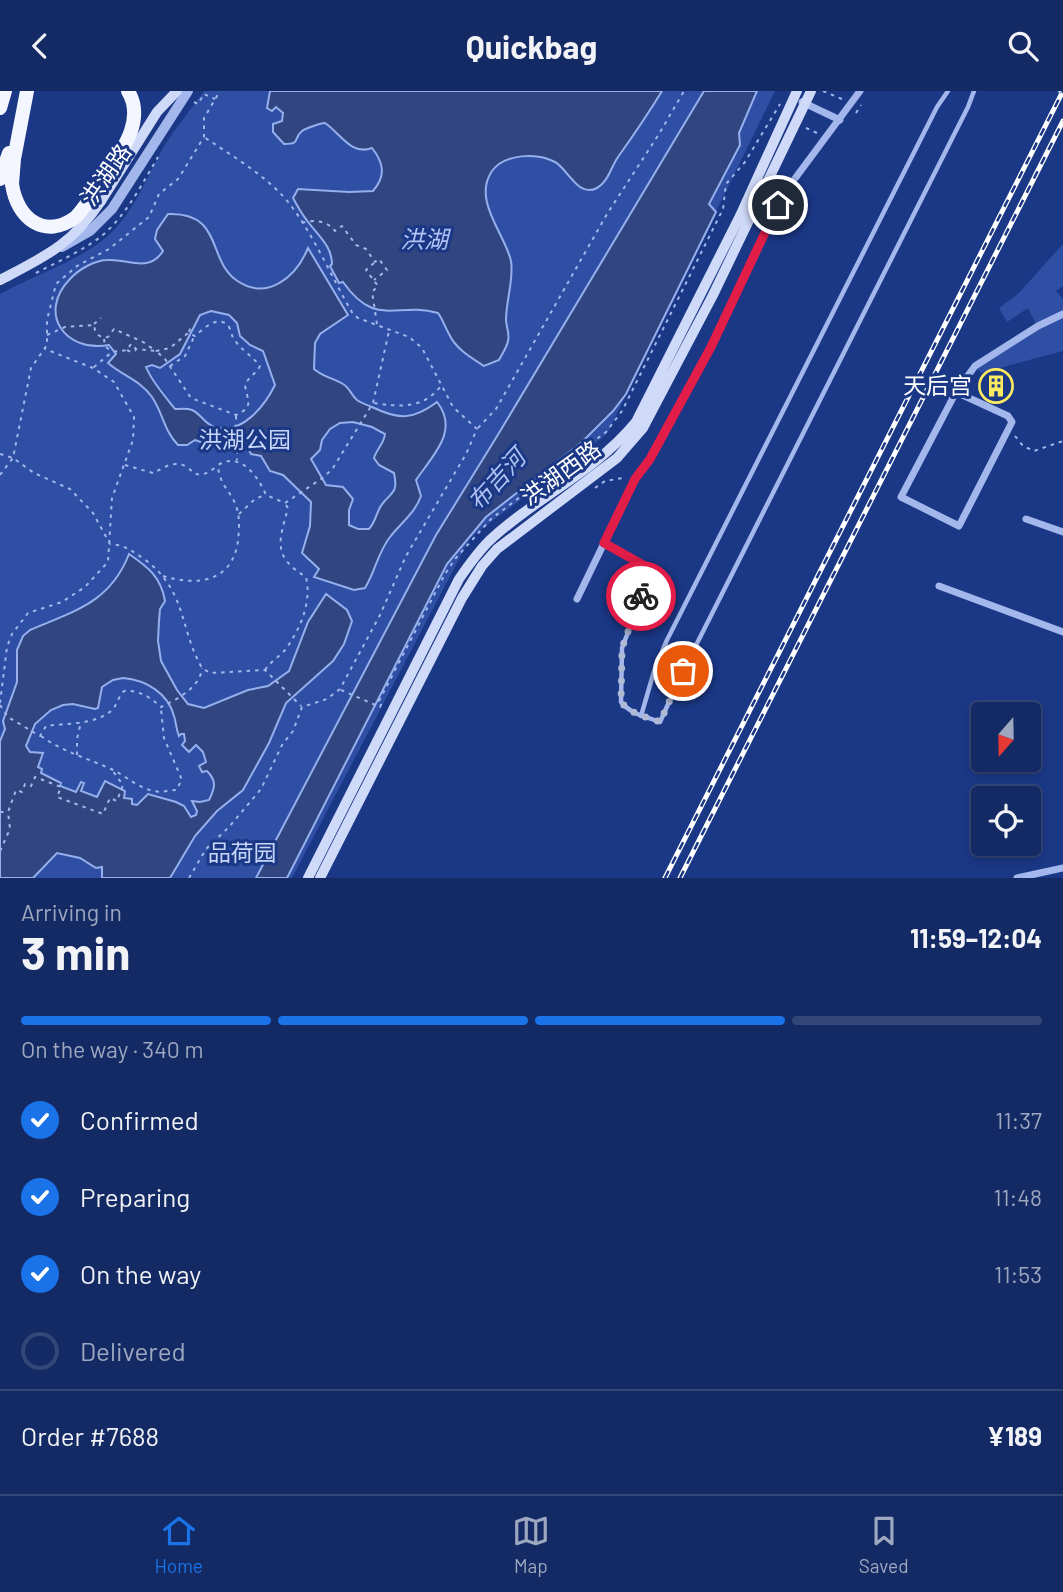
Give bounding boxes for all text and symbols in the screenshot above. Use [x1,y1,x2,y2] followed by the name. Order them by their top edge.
[21,27,59,65] icon: back
[466,27,597,65] text: Quickbag
[1004,27,1042,65] icon: search
[74,138,136,211] street label: 洪湖路
[748,175,808,235] pin
[759,186,797,224] icon: home
[400,224,452,253] water label: 洪湖
[977,367,1015,405] building icon: 天后宫
[903,371,972,399] place label: 天后宫
[199,425,291,453] park label: 洪湖公园
[515,434,606,511] street label: 洪湖西路
[461,440,533,515] water label: 布吉河
[606,561,676,631] courier
[622,577,660,615] icon: bike
[653,641,713,701] pin
[664,652,702,690] icon: bag
[971,702,1041,772] north arrow
[971,702,1041,856] map controls
[971,786,1041,856] button: locate
[208,838,277,866] park label: 品荷园
[21,898,122,926] text: Arriving in
[910,922,1042,953] text: 11:59–12:04
[21,924,130,979] text: 3 min
[21,1035,203,1063] text: On the way · 340 m
[21,1101,59,1139] icon: check
[80,1104,199,1135] text: Confirmed
[995,1106,1042,1134] text: 11:37
[21,1178,59,1216] icon: check
[80,1181,190,1212] text: Preparing
[993,1183,1042,1211] text: 11:48
[21,1255,59,1293] icon: check
[80,1258,201,1289] text: On the way
[994,1260,1042,1288] text: 11:53
[80,1335,186,1366] text: Delivered
[21,1420,159,1451] text: Order #7688
[987,1420,1042,1451] text: ¥189
[154,1512,203,1577] tab: Home
[512,1512,550,1577] tab: Map
[859,1512,909,1577] tab: Saved

